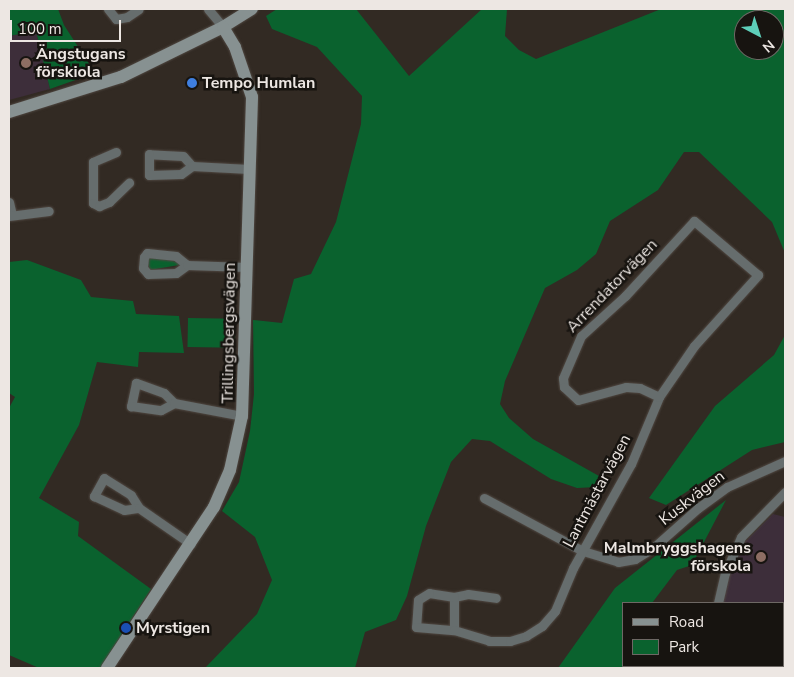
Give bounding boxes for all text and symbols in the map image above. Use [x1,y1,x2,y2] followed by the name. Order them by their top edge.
[12,10,124,42] scale bar
[734,10,784,60] north arrow
[18,19,62,39] text: 100 m
[758,35,778,57] text: N
[36,44,126,82] place label: Ängstugans förskiola
[20,57,32,69] marker: Ängstugans förskiola
[202,73,315,93] place label: Tempo Humlan
[186,77,198,89] marker: Tempo Humlan
[563,235,661,337] street label: Arrendatorvägen
[218,262,240,404] street label: Trillingsbergsvägen
[559,431,635,551] street label: Lantmästarvägen
[655,466,729,530] street label: Kuskvägen
[604,538,751,576] place label: Malmbryggshagens förskola
[755,551,767,563] marker: Malmbryggshagens förskola
[622,602,784,667] legend
[669,612,704,632] text: Road
[136,618,210,638] place label: Myrstigen
[120,622,132,634] marker: Myrstigen
[669,637,699,657] text: Park

